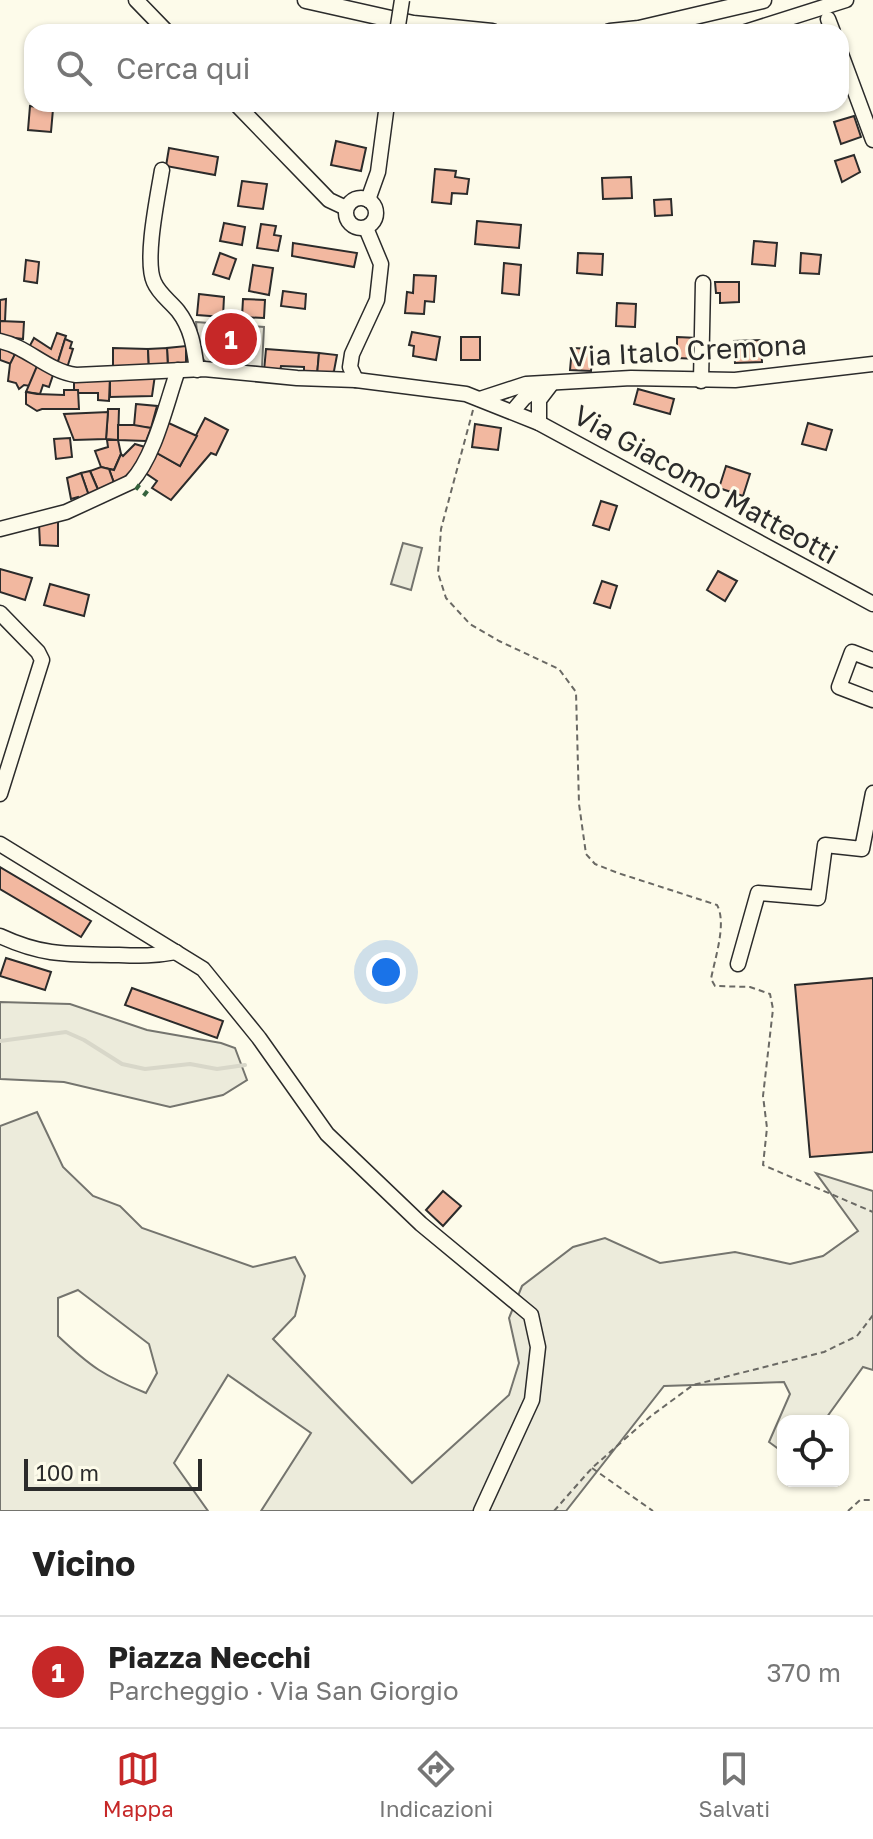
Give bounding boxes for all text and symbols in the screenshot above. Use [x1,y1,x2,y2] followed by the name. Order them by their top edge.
[24,24,849,112] search box
[52,46,96,90] icon: search
[116,50,251,86] text: Cerca qui
[205,309,257,369] pin: 1
[568,327,808,373] street label: Via Italo Cremona
[568,398,844,570] street label: Via Giacomo Matteotti
[366,952,406,992] your location
[777,1415,849,1487] map controls
[777,1415,849,1487] button: locate
[24,1455,202,1491] scale bar
[36,1459,99,1486] text: 100 m
[32,1543,135,1583] text: Vicino
[108,1639,311,1675] text: Piazza Necchi
[51,1657,65,1688] text: 1
[766,1657,841,1688] text: 370 m
[108,1675,459,1706] text: Parcheggio · Via San Giorgio
[103,1747,174,1822] tab: Mappa
[379,1747,493,1822] tab: Indicazioni
[699,1747,770,1822] tab: Salvati

